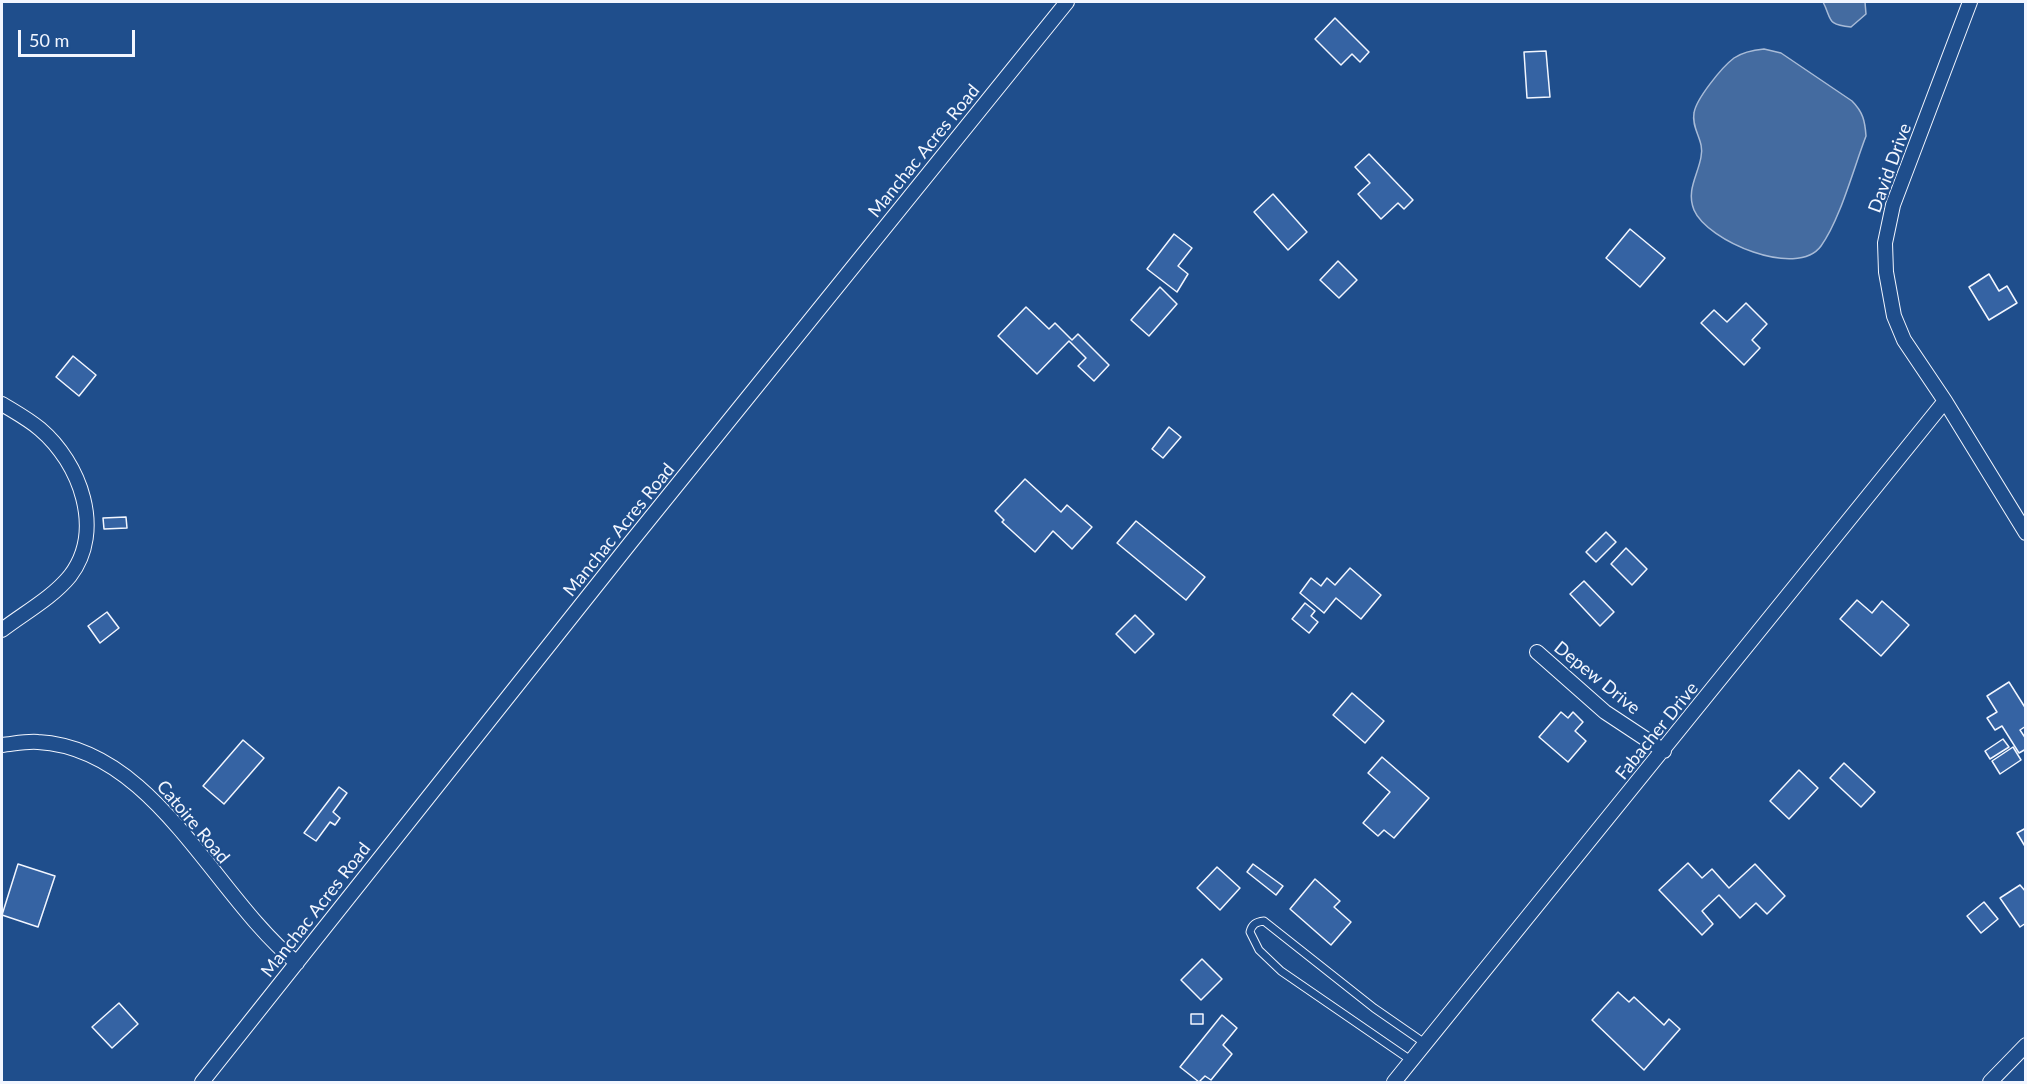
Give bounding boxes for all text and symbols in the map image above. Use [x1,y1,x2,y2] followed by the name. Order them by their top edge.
[21,18,138,56] scale bar
[29,29,69,51] text: 50 m
[864,80,984,222] street label: Manchac Acres Road
[1864,120,1916,216] street label: David Drive
[559,459,679,601] street label: Manchac Acres Road
[1550,637,1644,719] street label: Depew Drive
[1611,678,1703,784] street label: Fabacher Drive
[152,776,234,868] street label: Catoire Road
[257,838,375,982] street label: Manchac Acres Road

